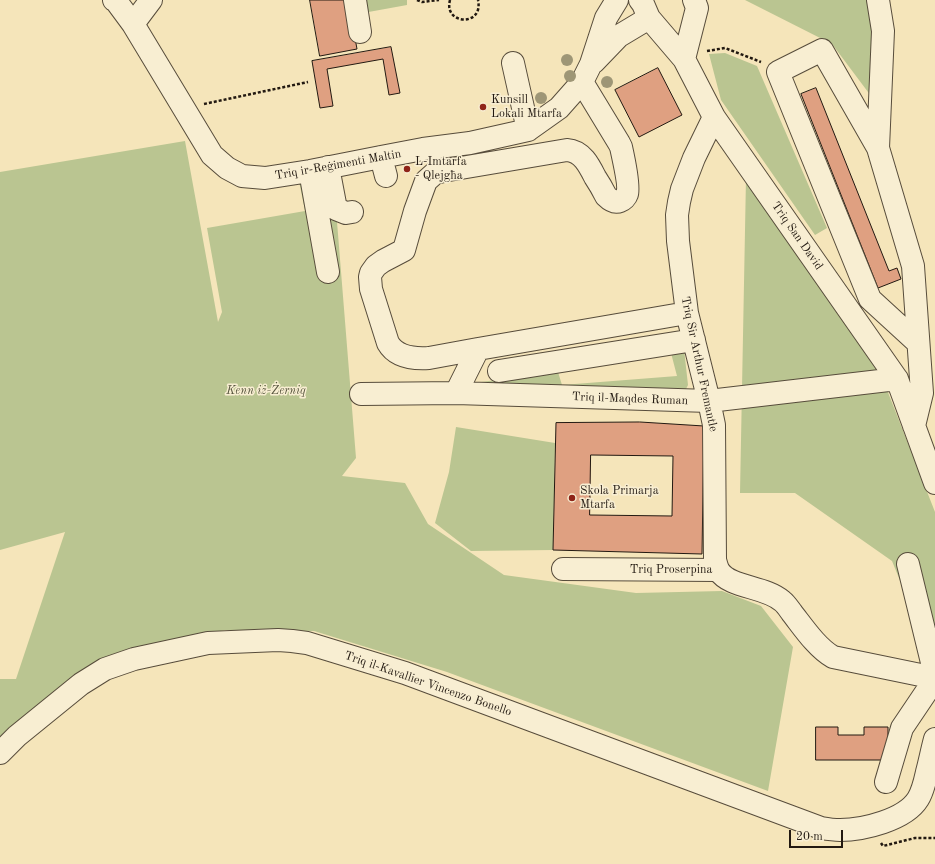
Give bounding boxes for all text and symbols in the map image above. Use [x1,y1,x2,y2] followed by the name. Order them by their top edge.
[491,93,562,121] place label: Kunsill Lokali Mtarfa
[478,102,488,112] marker: Kunsill Lokali Mtarfa
[274,147,402,183] street label: Triq ir-Reġimenti Maltin
[415,155,467,183] place label: L-Imtarfa - Qlejgħa
[402,164,412,174] marker: L-Imtarfa - Qlejgħa
[768,199,826,273] street label: Triq San David
[678,295,720,433] street label: Triq Sir Arthur Fremantle
[226,384,306,398] park label: Kenn iż-Żerniq
[572,390,688,408] street label: Triq il-Maqdes Ruman
[580,484,659,512] place label: Skola Primarja Mtarfa
[567,493,577,503] marker: Skola Primarja Mtarfa
[630,563,712,577] street label: Triq Proserpina
[342,649,514,719] street label: Triq il-Kavallier Vincenzo Bonello
[791,822,845,848] scale bar
[796,831,823,843] text: 20 m

